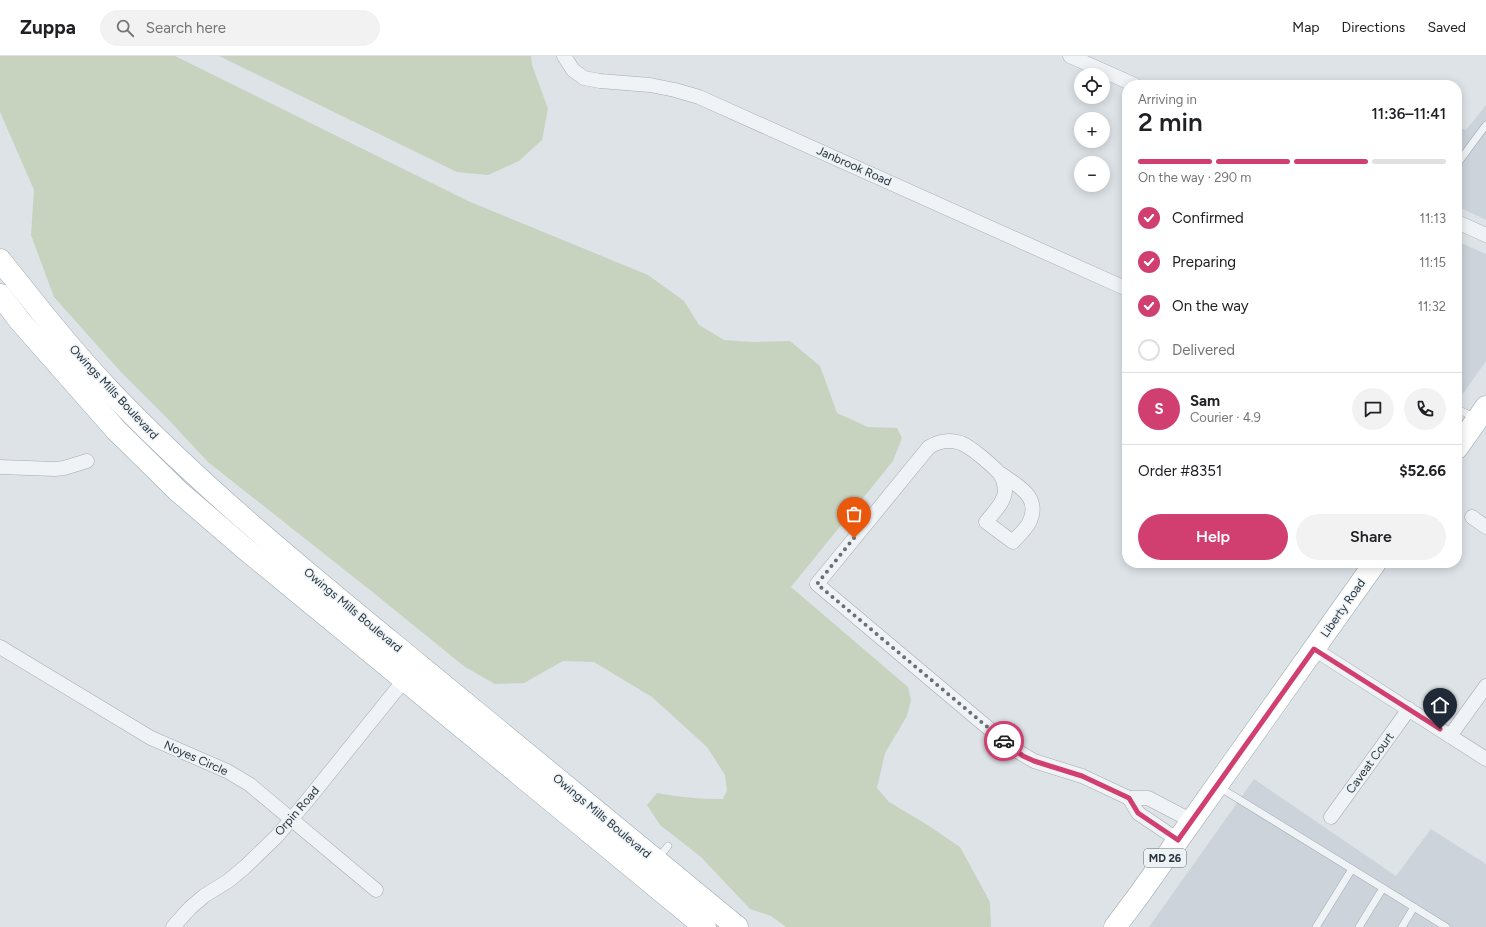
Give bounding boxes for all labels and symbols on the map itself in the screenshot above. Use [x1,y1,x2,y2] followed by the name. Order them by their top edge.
[814,143,894,189] street label: Janbrook Road
[67,342,161,442] street label: Owings Mills Boulevard
[837,497,871,538] pin
[301,565,405,655] street label: Owings Mills Boulevard
[1318,576,1368,640] street label: Liberty Road
[1423,688,1457,729] pin
[984,721,1024,761] courier
[1343,729,1397,796] street label: Caveat Court
[162,738,231,779] street label: Noyes Circle
[550,771,654,861] street label: Owings Mills Boulevard
[272,784,322,838] street label: Orpin Road
[1144,849,1186,867] road number: MD 26

